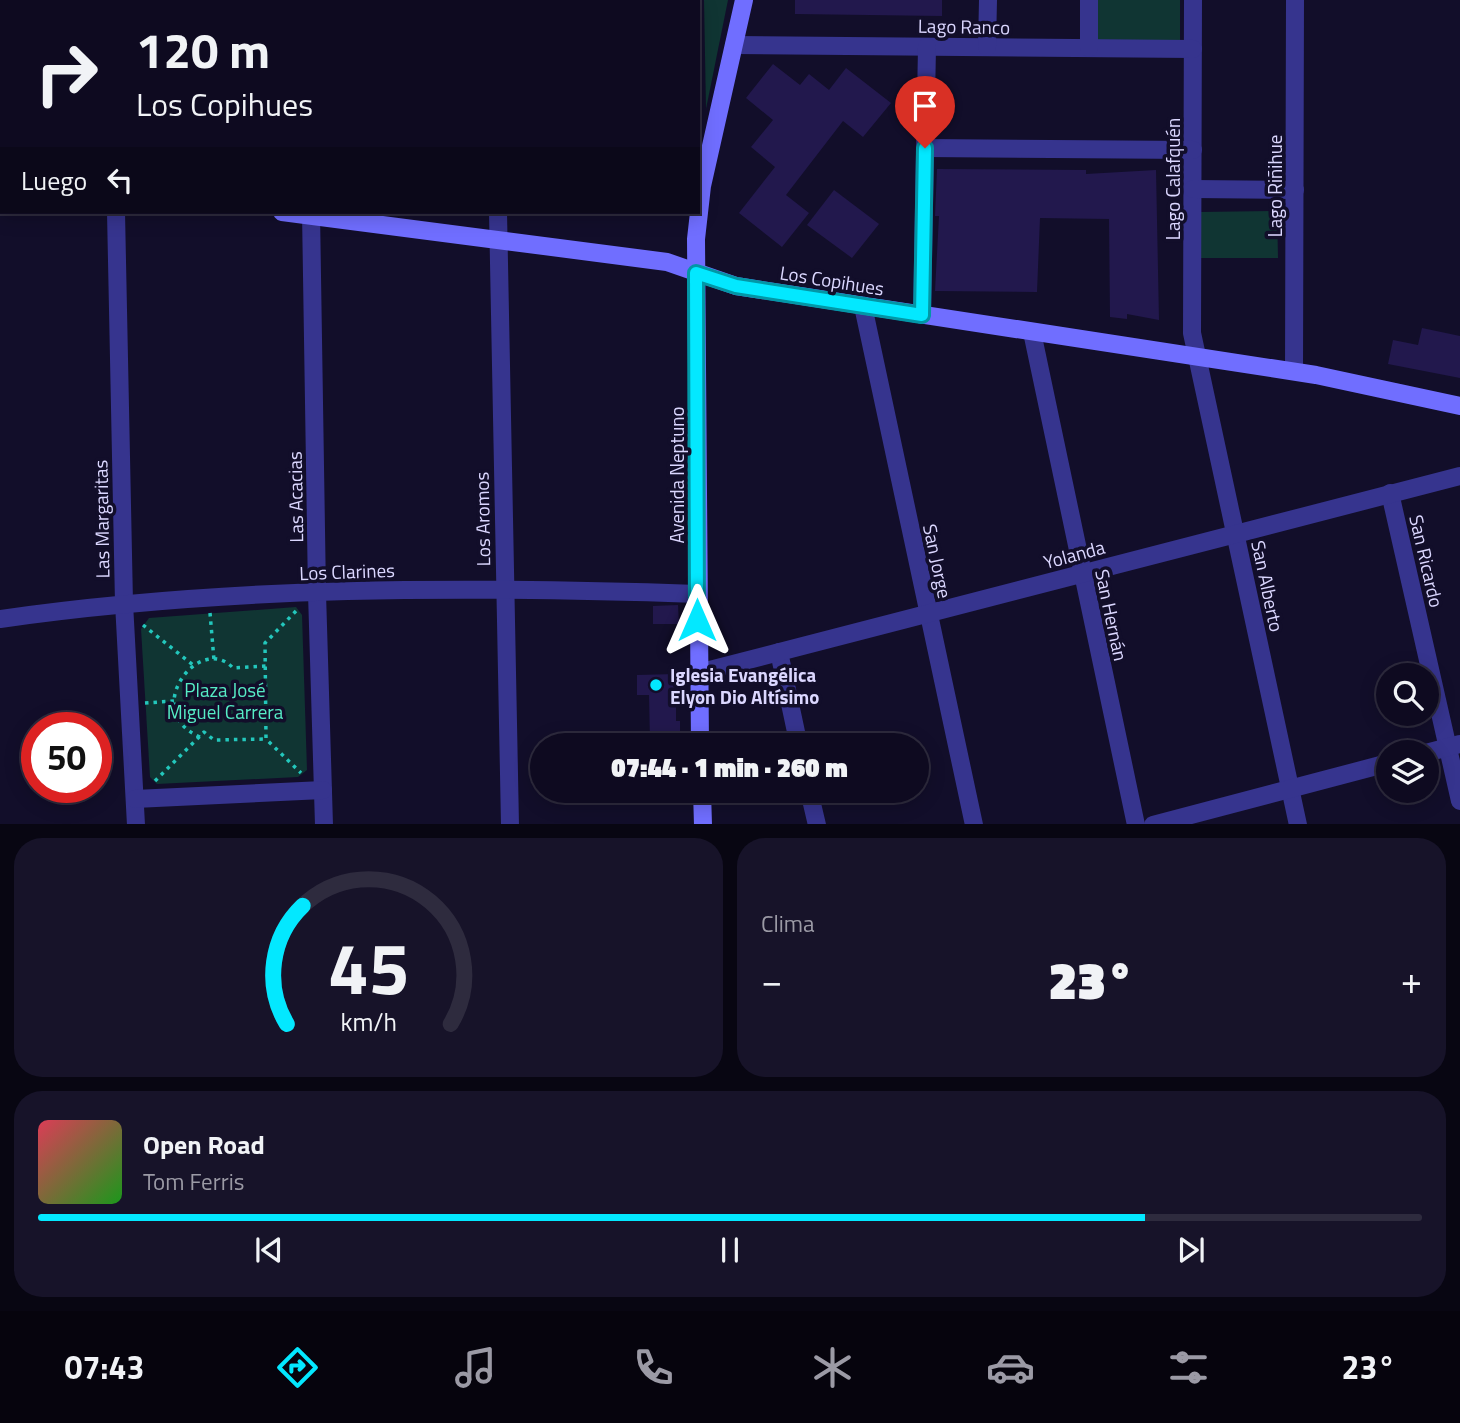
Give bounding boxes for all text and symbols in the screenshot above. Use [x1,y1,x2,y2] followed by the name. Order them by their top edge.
[918,11,1010,41] street label: Lago Ranco
[136,12,270,87] text: 120 m
[21,28,112,119] icon: right
[895,76,955,148] pin
[136,80,313,128] text: Los Copihues
[906,87,944,125] icon: arrive
[1158,118,1187,240] street label: Lago Calafquén
[1260,135,1289,237] street label: Lago Riñihue
[21,161,87,200] text: Luego
[101,161,139,199] icon: left
[778,257,886,303] street label: Los Copihues
[662,407,691,543] street label: Avenida Neptuno
[280,451,310,543] street label: Las Acacias
[85,459,117,579] street label: Las Margaritas
[467,471,497,567] street label: Los Aromos
[1402,512,1452,610] street label: San Ricardo
[916,521,960,601] street label: San Jorge
[1040,532,1108,576] street label: Yolanda
[1244,538,1292,634] street label: San Alberto
[299,555,395,587] street label: Los Clarines
[1088,566,1136,664] street label: San Hernán
[660,583,734,657] position arrow
[670,660,819,711] place label: Iglesia Evangélica Elyon Dio Altísimo
[1376,663,1439,803] map controls
[1376,663,1439,726] button: search
[167,675,284,726] park label: Plaza José Miguel Carrera
[648,677,664,693] marker: Iglesia Evangélica Elyon Dio Altísimo
[21,712,112,803] speed limit sign: 50
[1376,740,1439,803] button: layers
[611,748,848,787] text: 07:44 · 1 min · 260 m
[761,906,815,941] text: Clima
[328,912,409,1022] text: 45
[1049,940,1134,1019] text: 23°
[761,951,782,1009] text: −
[1401,951,1422,1009] text: +
[340,1002,397,1040] text: km/h
[143,1125,265,1164] text: Open Road
[143,1164,244,1199] text: Tom Ferris
[250,1231,288,1269] icon: previous
[711,1231,749,1269] icon: pause
[1172,1231,1210,1269] icon: next
[65,1343,144,1391] text: 07:43
[273,1343,322,1392] icon: directions
[451,1343,500,1392] icon: music
[629,1343,678,1392] icon: phone
[808,1343,857,1392] icon: climate
[986,1343,1035,1392] icon: car
[1164,1343,1213,1392] icon: filters
[1342,1343,1395,1391] text: 23°

